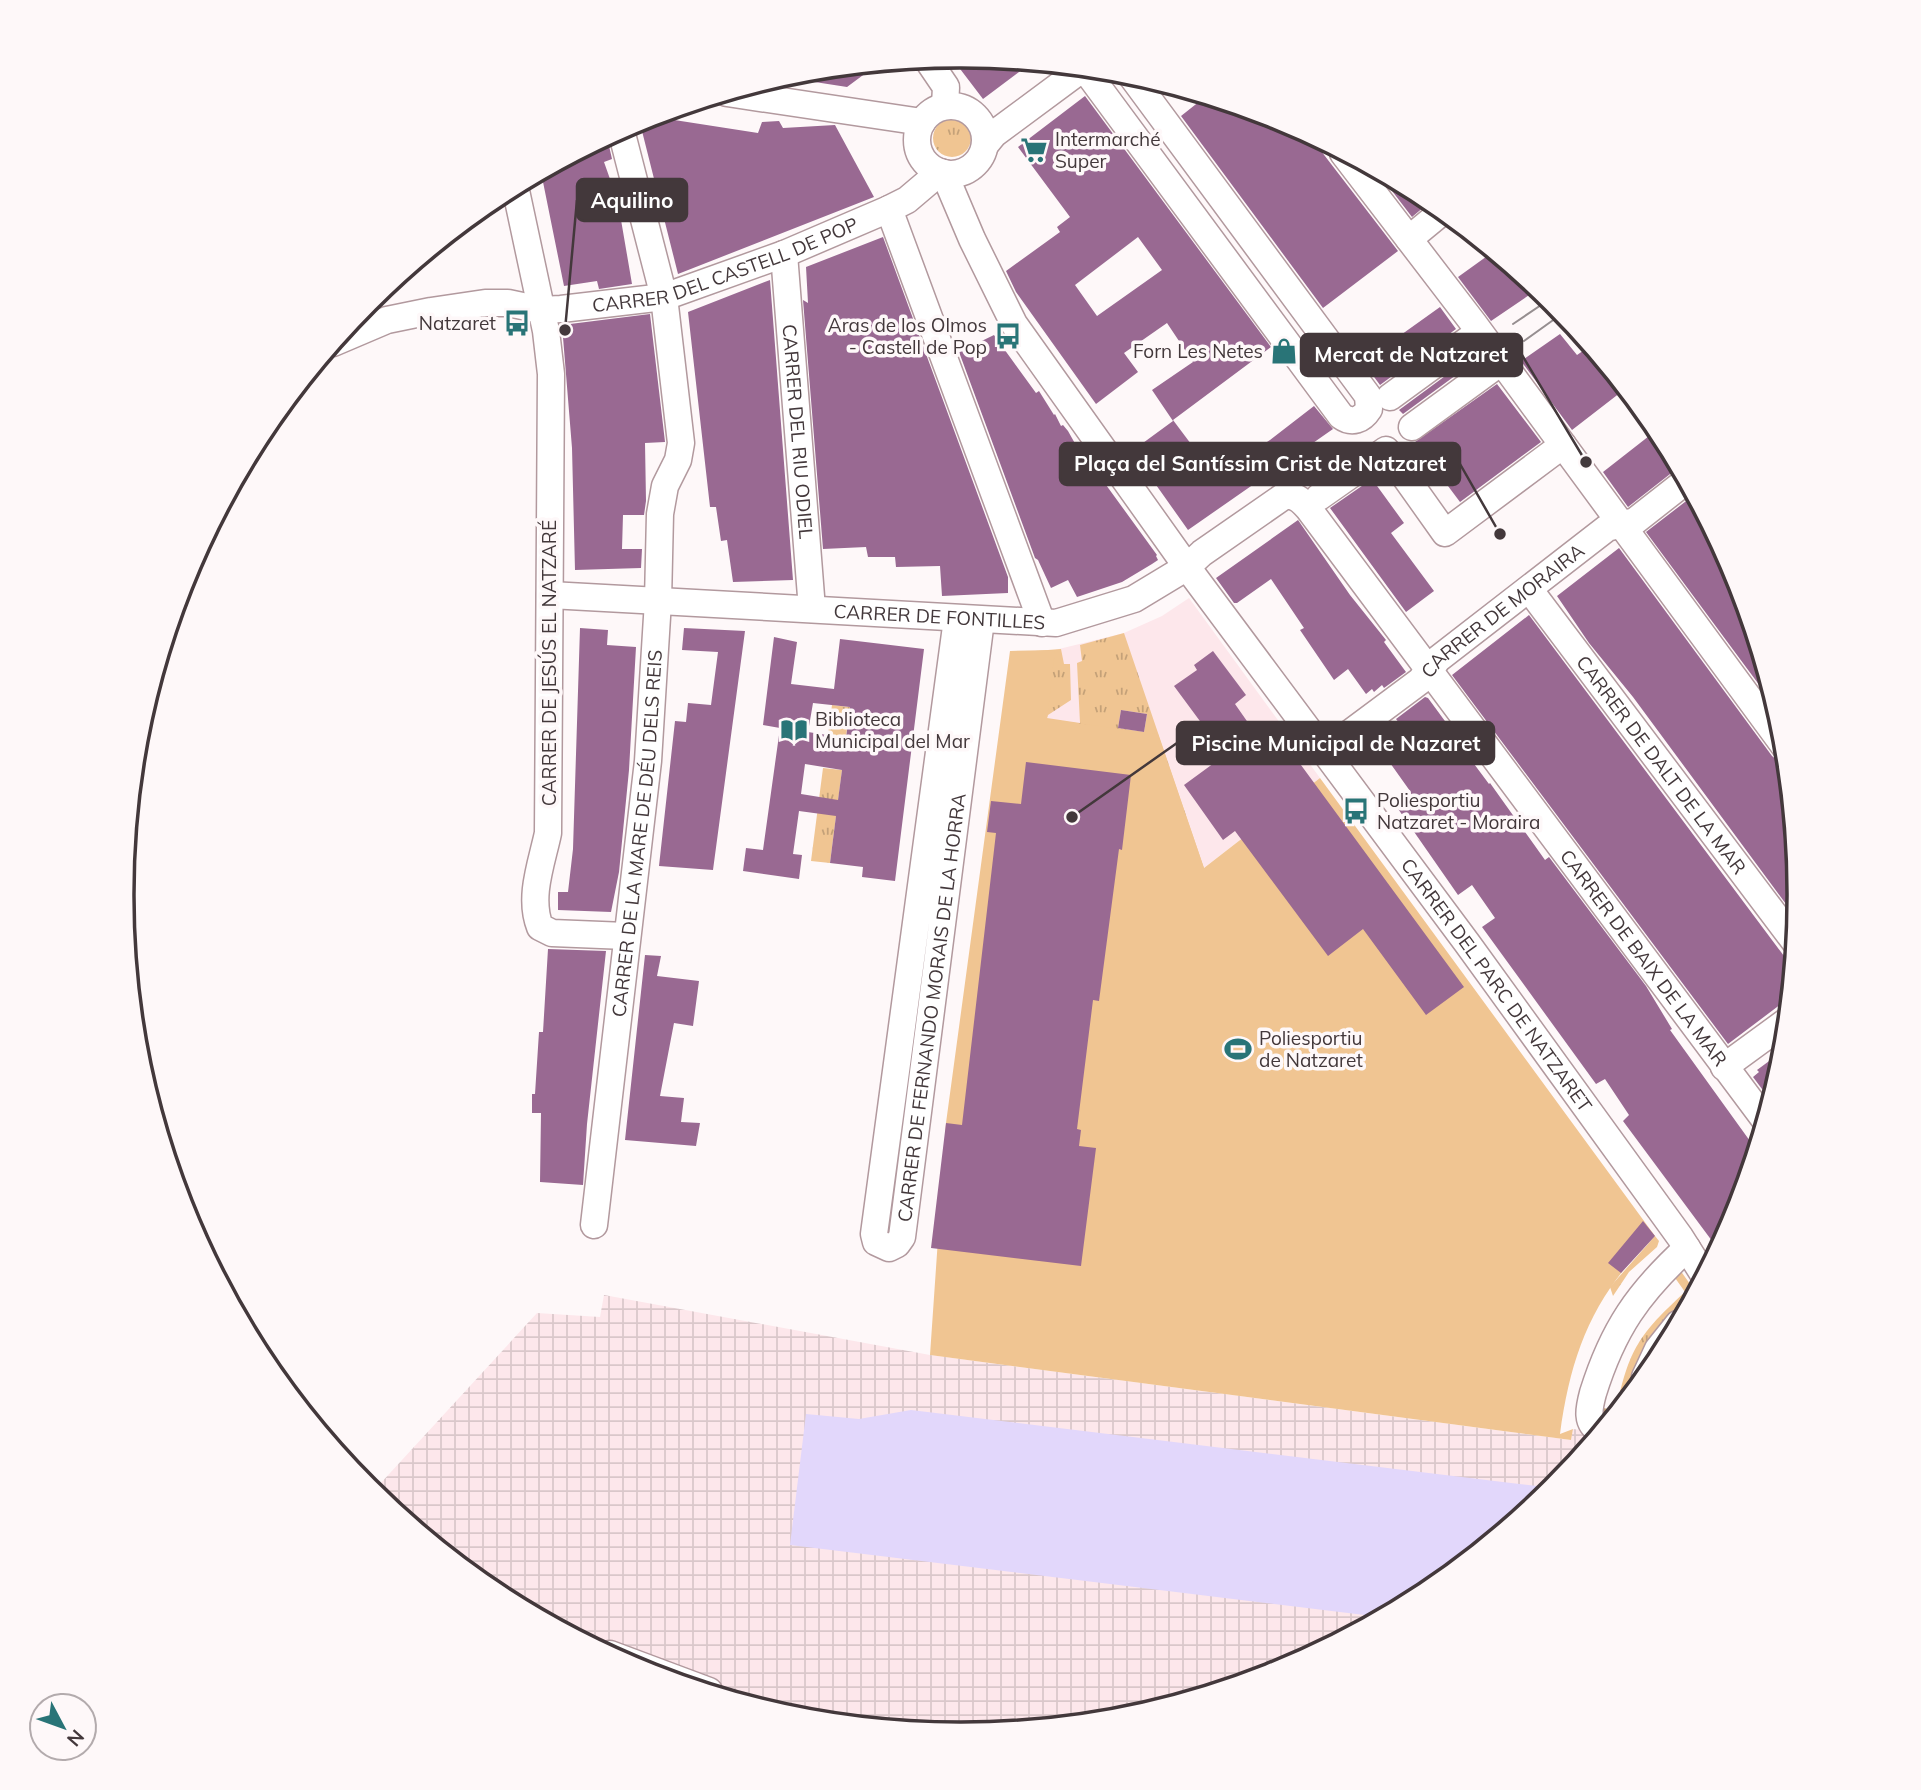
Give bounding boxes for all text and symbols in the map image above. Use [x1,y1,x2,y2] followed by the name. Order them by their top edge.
[1055,127,1161,173] place label: Intermarché Super
[1019,135,1049,165] supermarket icon: Intermarché Super
[577,179,687,221] callout: Aquilino
[591,187,673,213] text: Aquilino
[591,212,862,317] street label: CARRER DEL CASTELL DE POP
[502,308,532,338] bus stop icon: Natzaret
[419,311,496,335] place label: Natzaret
[828,313,987,359] place label: Aras de los Olmos - Castell de Pop
[993,321,1023,351] bus stop icon: Aras de los Olmos - Castell de Pop
[778,323,818,540] street label: CARRER DEL RIU ODIEL
[1301,334,1522,376] callout: Mercat de Natzaret
[1269,336,1299,366] shop icon: Forn Les Netes
[1133,339,1263,363] place label: Forn Les Netes
[1314,341,1508,367] text: Mercat de Natzaret
[1060,443,1460,485] callout: Plaça del Santíssim Crist de Natzaret
[1074,450,1446,476] text: Plaça del Santíssim Crist de Natzaret
[537,520,561,806] street label: CARRER DE JESÚS EL NATZARÉ
[1416,538,1589,683] street label: CARRER DE MORAIRA
[833,599,1046,634] street label: CARRER DE FONTILLES
[606,649,667,1018] street label: CARRER DE LA MARE DE DÉU DELS REIS
[1571,651,1752,879] street label: CARRER DE DALT DE LA MAR
[815,707,970,753] place label: Biblioteca Municipal del Mar
[779,715,809,745] library icon: Biblioteca Municipal del Mar
[1177,722,1494,764] callout: Piscine Municipal de Nazaret
[1192,730,1480,756] text: Piscine Municipal de Nazaret
[1377,788,1540,834] place label: Poliesportiu Natzaret - Moraira
[892,792,971,1223] street label: CARRER DE FERNANDO MORAIS DE LA HORRA
[1341,796,1371,826] bus stop icon: Poliesportiu Natzaret - Moraira
[1555,845,1732,1071] street label: CARRER DE BAIX DE LA MAR
[1396,853,1598,1117] street label: CARRER DEL PARC DE NATZARET
[1259,1026,1363,1072] place label: Poliesportiu de Natzaret
[1223,1034,1253,1064] sports icon: Poliesportiu de Natzaret
[28,1692,98,1762] north arrow
[62,1725,90,1751] text: N

